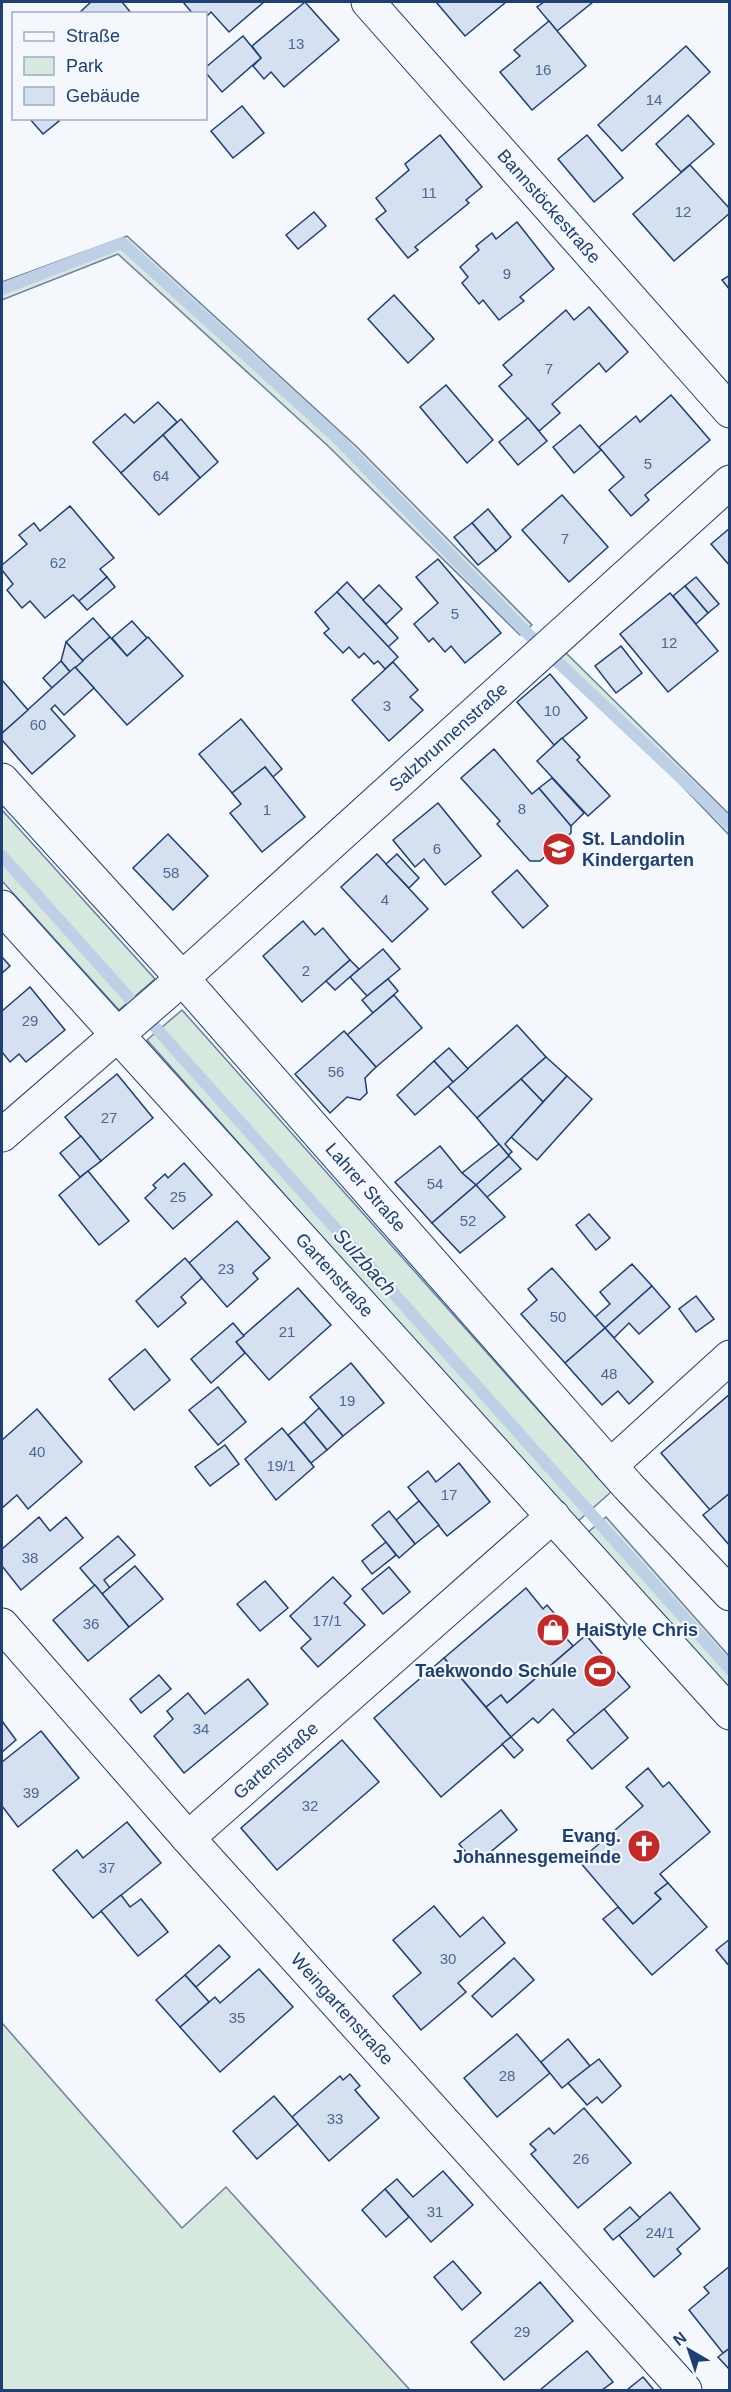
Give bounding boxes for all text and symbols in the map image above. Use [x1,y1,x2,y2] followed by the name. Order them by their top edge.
[12,12,207,120] legend
[66,26,120,46] text: Straße
[288,35,304,52] house number: 13
[66,56,104,76] text: Park
[535,61,551,78] house number: 16
[66,86,140,106] text: Gebäude
[646,91,662,108] house number: 14
[493,145,605,267] street label: Bannstöckestraße
[421,184,437,201] house number: 11
[675,203,691,220] house number: 12
[503,265,511,282] house number: 9
[545,360,553,377] house number: 7
[644,455,652,472] house number: 5
[153,467,169,484] house number: 64
[561,530,569,547] house number: 7
[50,554,66,571] house number: 62
[451,605,459,622] house number: 5
[661,634,677,651] house number: 12
[385,679,511,796] street label: Salzbrunnenstraße
[383,697,391,714] house number: 3
[544,702,560,719] house number: 10
[30,716,46,733] house number: 60
[518,800,526,817] house number: 8
[263,801,271,818] house number: 1
[582,829,694,870] place label: St. Landolin Kindergarten
[541,831,577,867] school or university icon: St. Landolin Kindergarten
[433,840,441,857] house number: 6
[163,864,179,881] house number: 58
[381,891,389,908] house number: 4
[302,962,310,979] house number: 2
[22,1012,38,1029] house number: 29
[328,1063,344,1080] house number: 56
[101,1109,117,1126] house number: 27
[322,1139,410,1236] street label: Lahrer Straße
[427,1175,443,1192] house number: 54
[170,1188,186,1205] house number: 25
[460,1212,476,1229] house number: 52
[329,1224,401,1300] water label: Sulzbach
[291,1229,377,1321] street label: Gartenstraße
[218,1260,234,1277] house number: 23
[550,1308,566,1325] house number: 50
[279,1323,295,1340] house number: 21
[601,1365,617,1382] house number: 48
[339,1392,355,1409] house number: 19
[29,1443,45,1460] house number: 40
[266,1457,296,1474] house number: 19/1
[441,1486,457,1503] house number: 17
[22,1549,38,1566] house number: 38
[312,1612,342,1629] house number: 17/1
[535,1612,571,1648] shop icon: HaiStyle Chris
[83,1615,99,1632] house number: 36
[576,1620,698,1640] place label: HaiStyle Chris
[582,1653,618,1689] sports icon: Taekwondo Schule
[415,1661,577,1681] place label: Taekwondo Schule
[229,1718,322,1803] street label: Gartenstraße
[193,1720,209,1737] house number: 34
[23,1784,39,1801] house number: 39
[302,1797,318,1814] house number: 32
[453,1826,621,1867] place label: Evang. Johannesgemeinde
[626,1828,662,1864] church icon: Evang. Johannesgemeinde
[99,1859,115,1876] house number: 37
[287,1949,397,2069] street label: Weingartenstraße
[440,1950,456,1967] house number: 30
[229,2009,245,2026] house number: 35
[499,2067,515,2084] house number: 28
[327,2110,343,2127] house number: 33
[573,2150,589,2167] house number: 26
[427,2203,443,2220] house number: 31
[645,2224,675,2241] house number: 24/1
[659,2320,719,2380] north arrow
[514,2323,530,2340] house number: 29
[670,2328,690,2349] text: N

